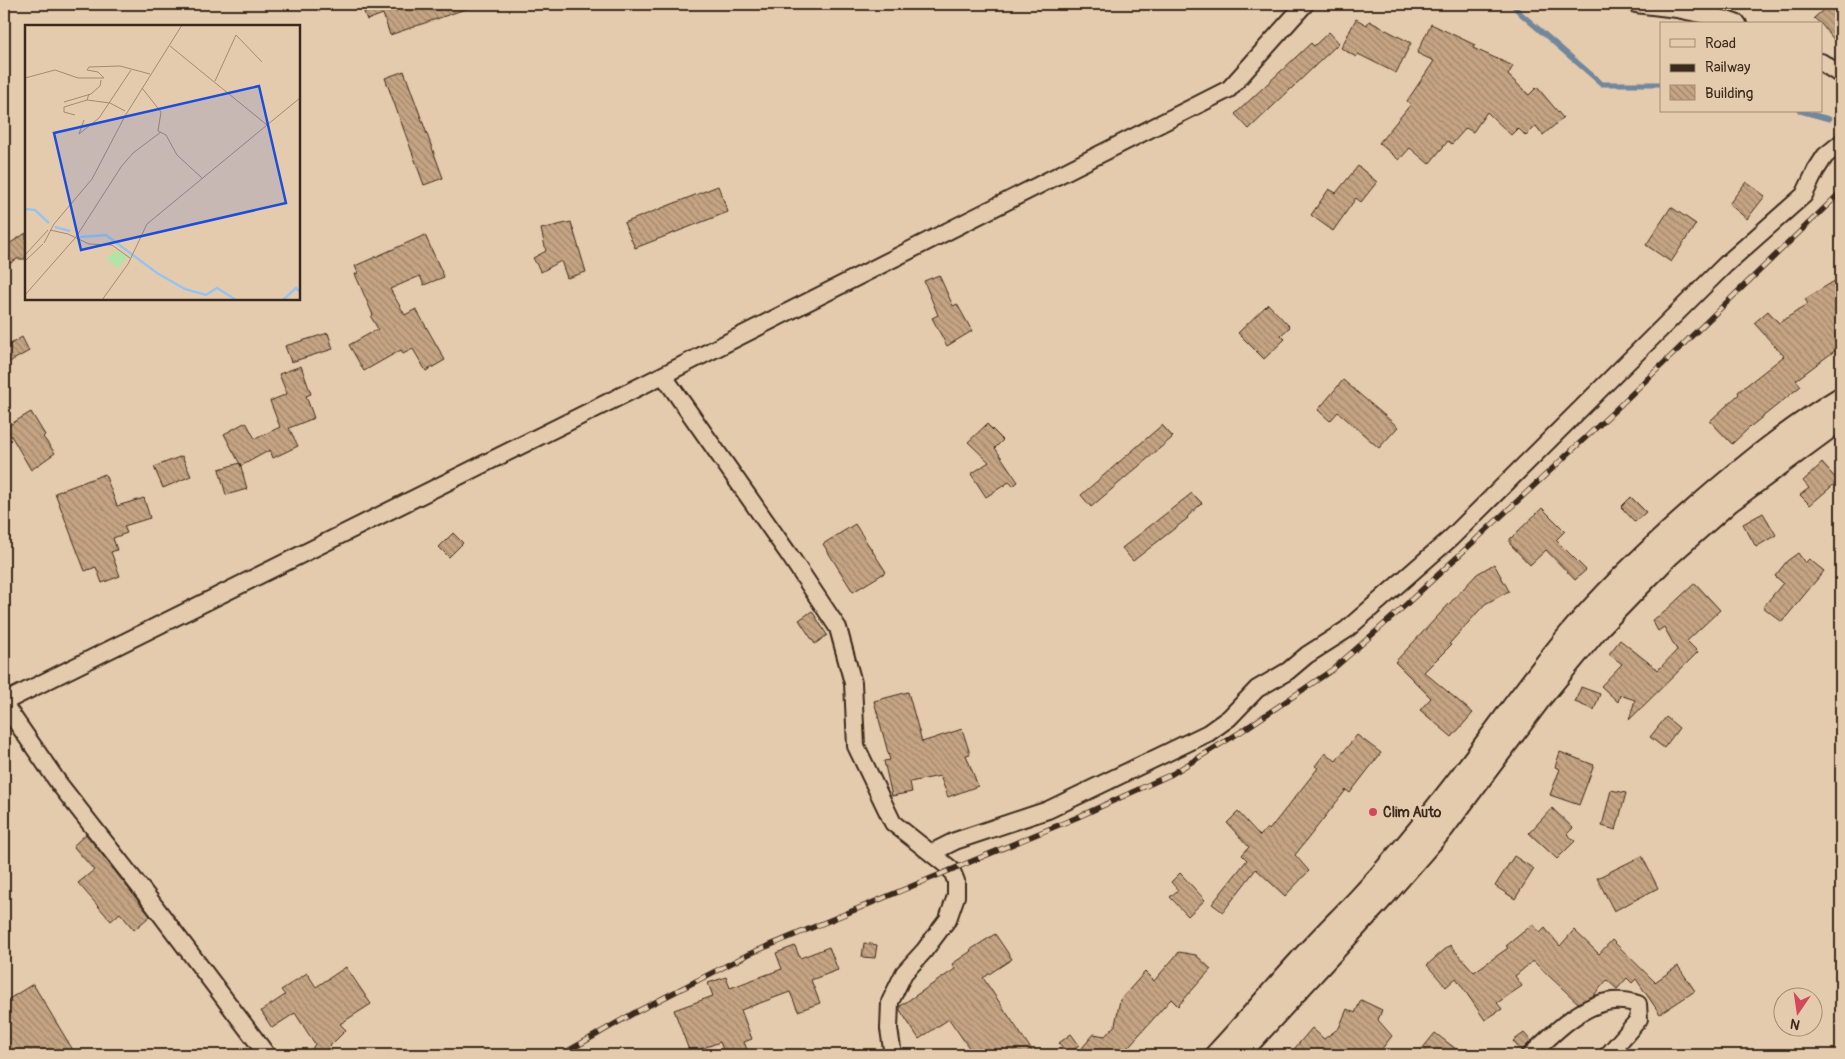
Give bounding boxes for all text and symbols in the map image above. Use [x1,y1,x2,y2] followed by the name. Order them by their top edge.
[1660,22,1822,112] legend
[25,25,300,300] inset map
[1705,34,1736,53] text: Road
[1705,58,1751,77] text: Railway
[1705,84,1753,103] text: Building
[1383,804,1442,821] place label: Clim Auto
[1367,806,1379,818] marker: Clim Auto
[1772,986,1822,1036] north arrow
[1789,1015,1802,1034] text: N

